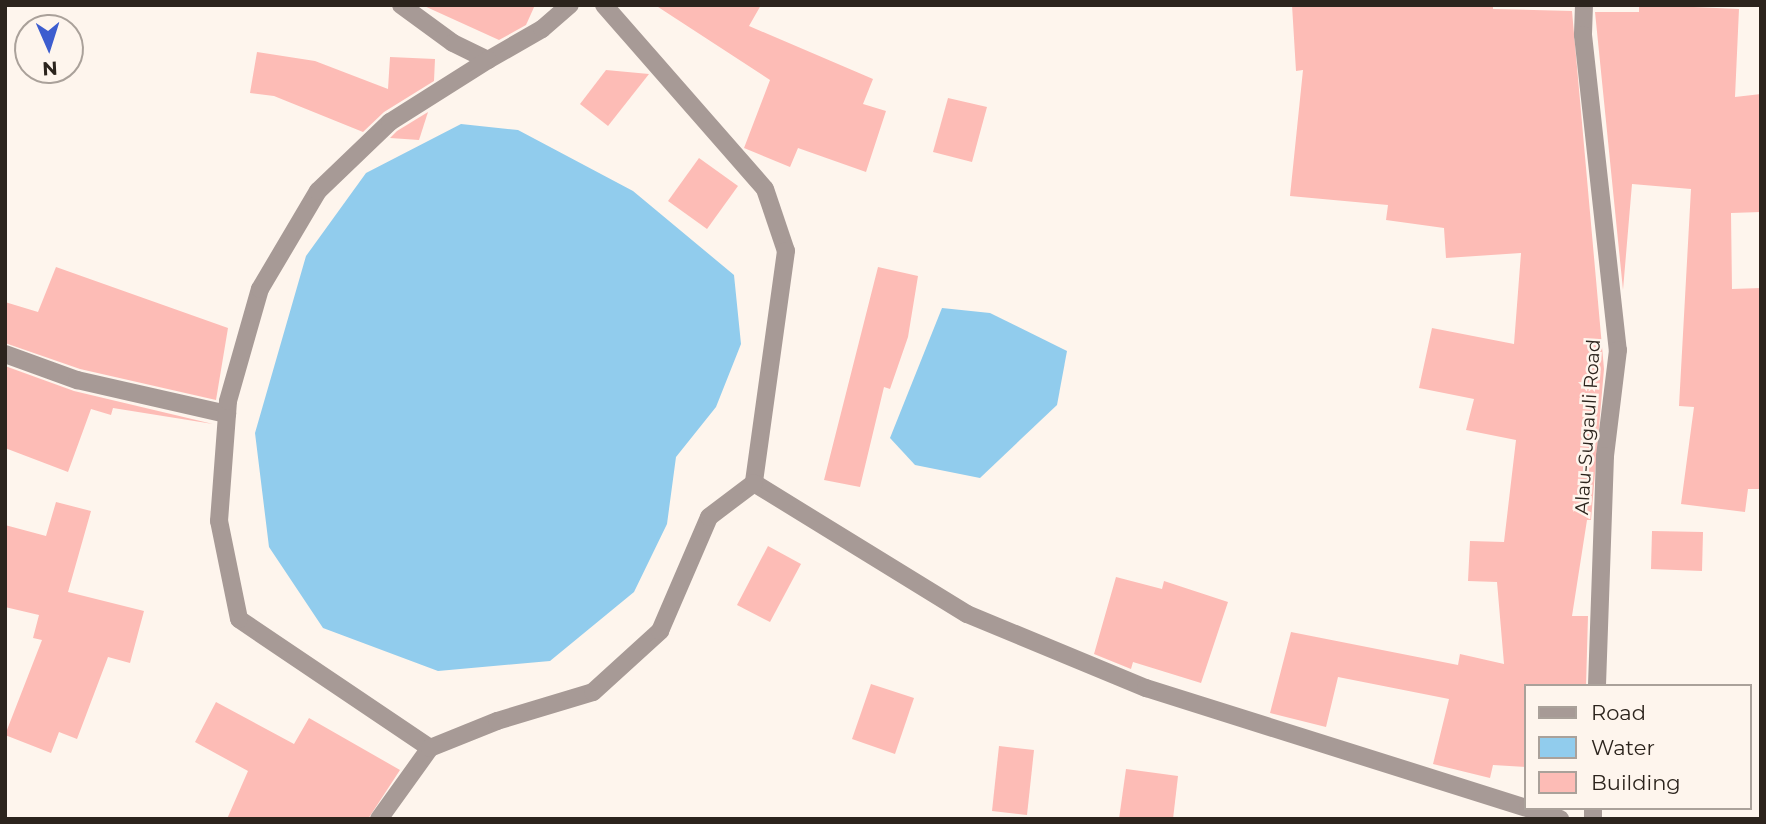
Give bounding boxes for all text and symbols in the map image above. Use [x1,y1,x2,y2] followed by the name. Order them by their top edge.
[14,14,84,84] north arrow
[42,57,58,80] text: N
[1570,338,1606,516] street label: Alau-Sugauli Road
[1524,684,1752,810] legend
[1591,700,1646,725] text: Road
[1591,735,1655,760] text: Water
[1591,770,1681,795] text: Building

